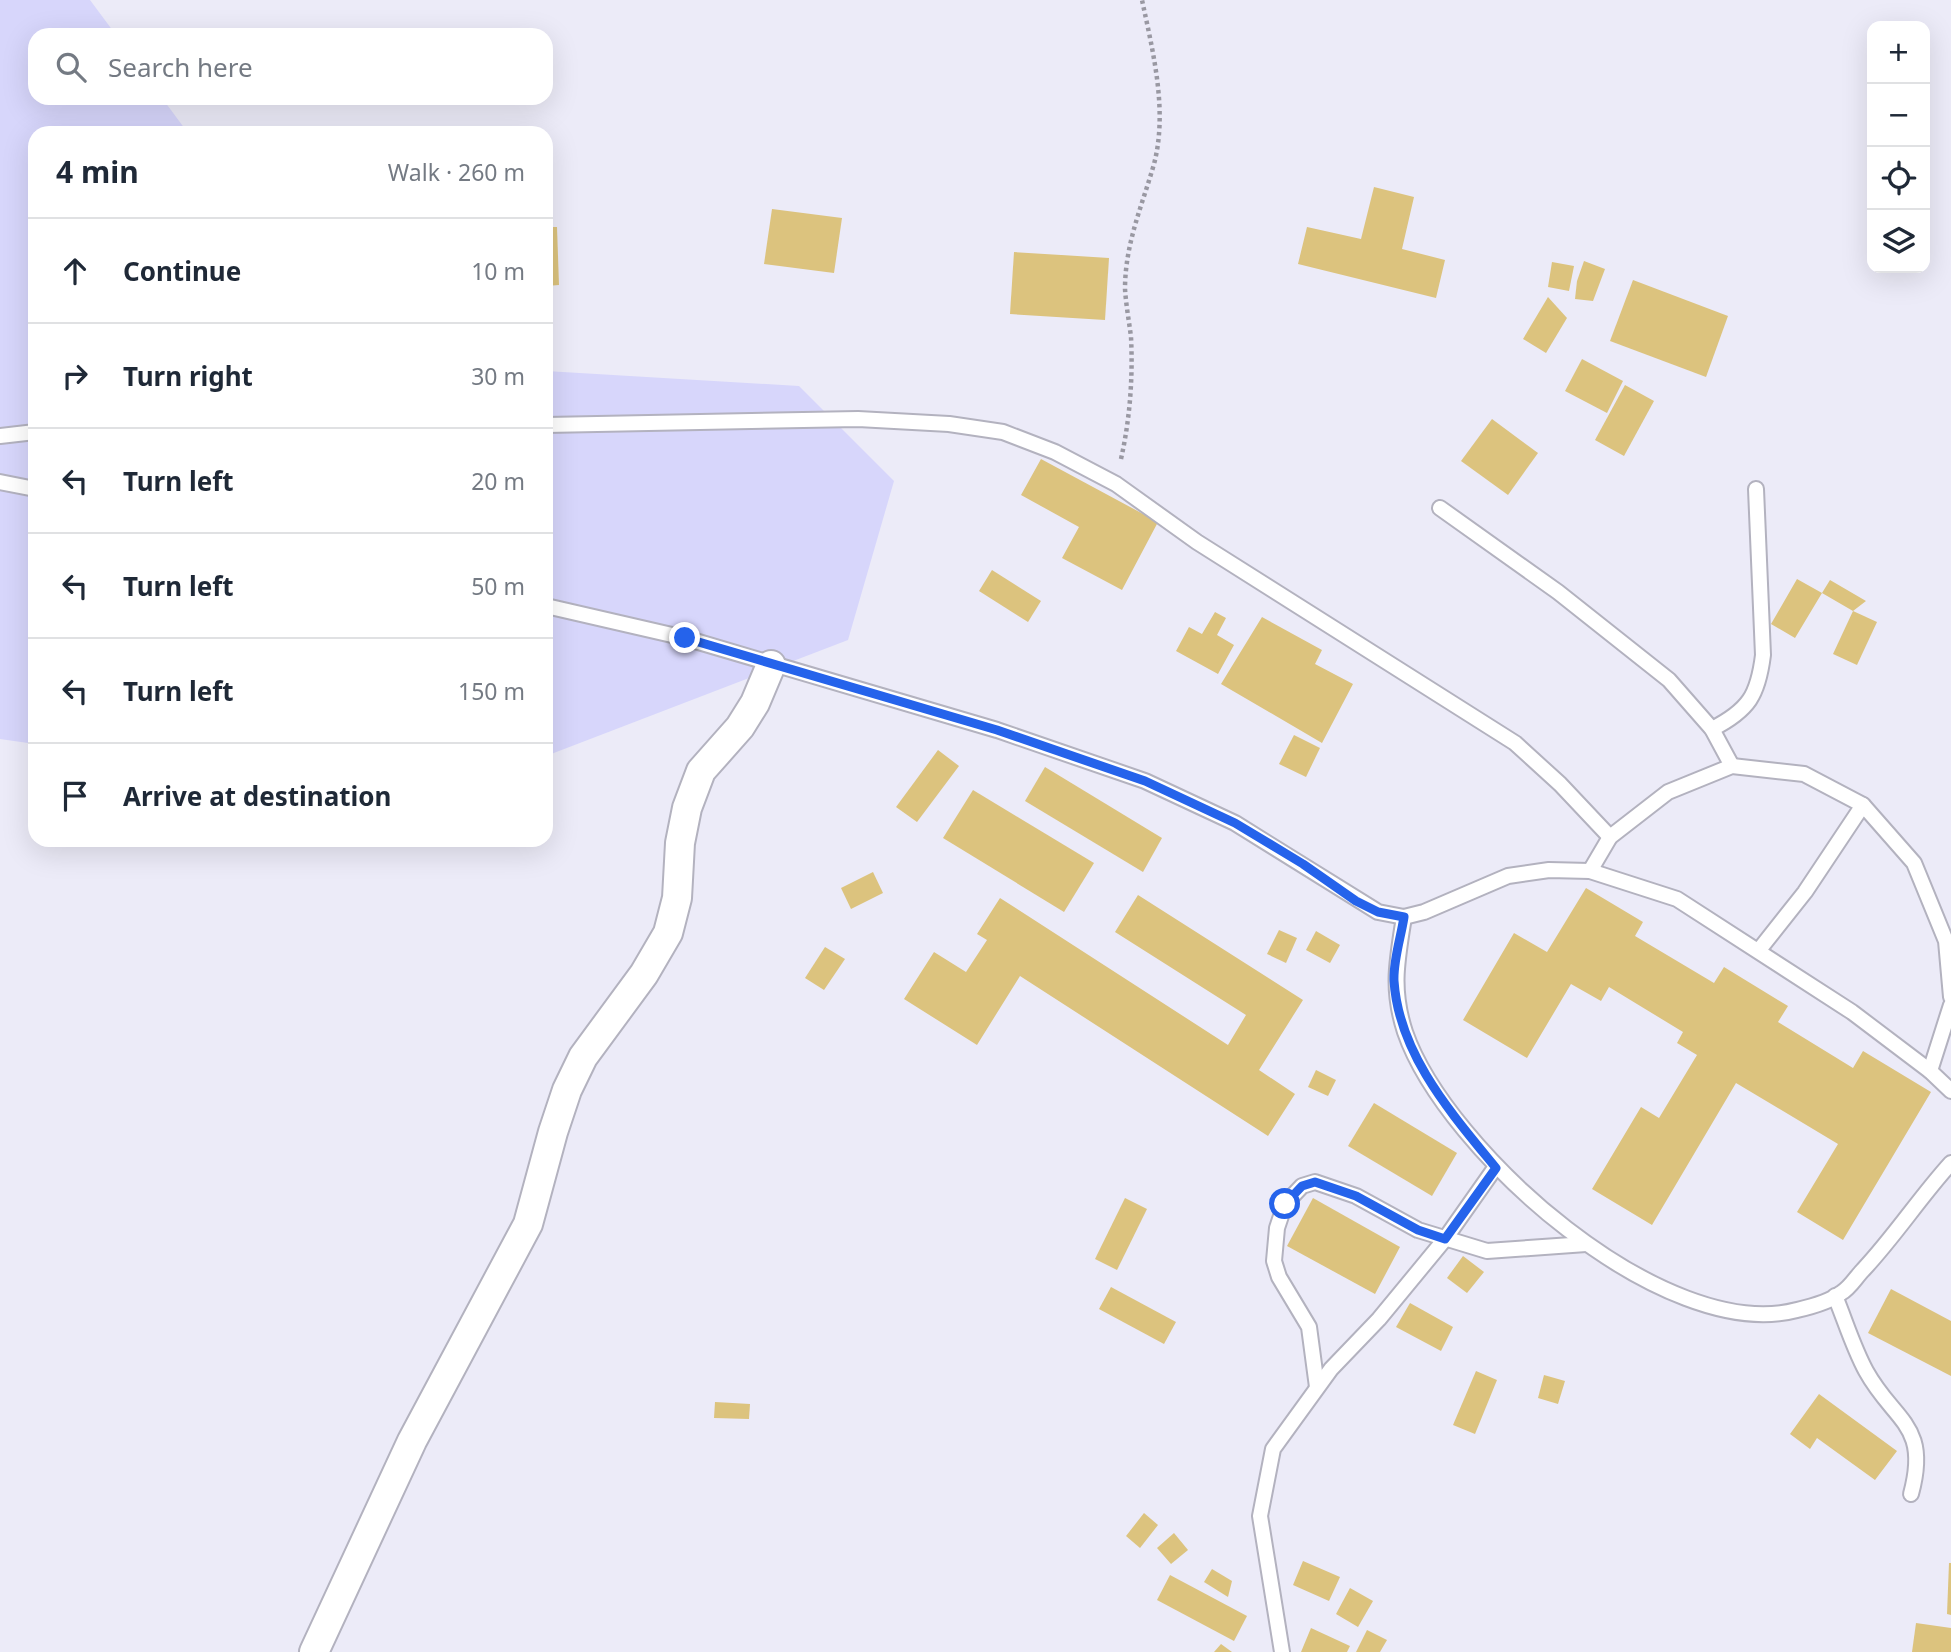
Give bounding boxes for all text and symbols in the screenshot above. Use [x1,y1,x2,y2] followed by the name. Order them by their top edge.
[1867,21,1930,273] map controls
[1867,21,1930,84] button: +
[28,28,553,105] search box
[52,48,90,86] icon: search
[108,49,253,85] text: Search here
[1867,84,1930,147] button: −
[1867,147,1930,210] button: locate
[56,151,139,192] text: 4 min
[388,156,525,188] text: Walk · 260 m
[1867,210,1930,273] button: layers
[56,252,94,290] icon: ahead
[123,253,241,289] text: Continue
[471,255,525,287] text: 10 m
[56,357,94,395] icon: right
[123,358,253,394] text: Turn right
[471,360,525,392] text: 30 m
[56,462,94,500] icon: left
[123,463,234,499] text: Turn left
[471,465,525,497] text: 20 m
[56,567,94,605] icon: left
[123,568,234,604] text: Turn left
[471,570,525,602] text: 50 m
[669,622,700,653] route end
[56,672,94,710] icon: left
[123,673,234,709] text: Turn left
[458,675,525,707] text: 150 m
[56,777,94,815] icon: arrive
[123,778,392,814] text: Arrive at destination
[1269,1188,1300,1219] route start

